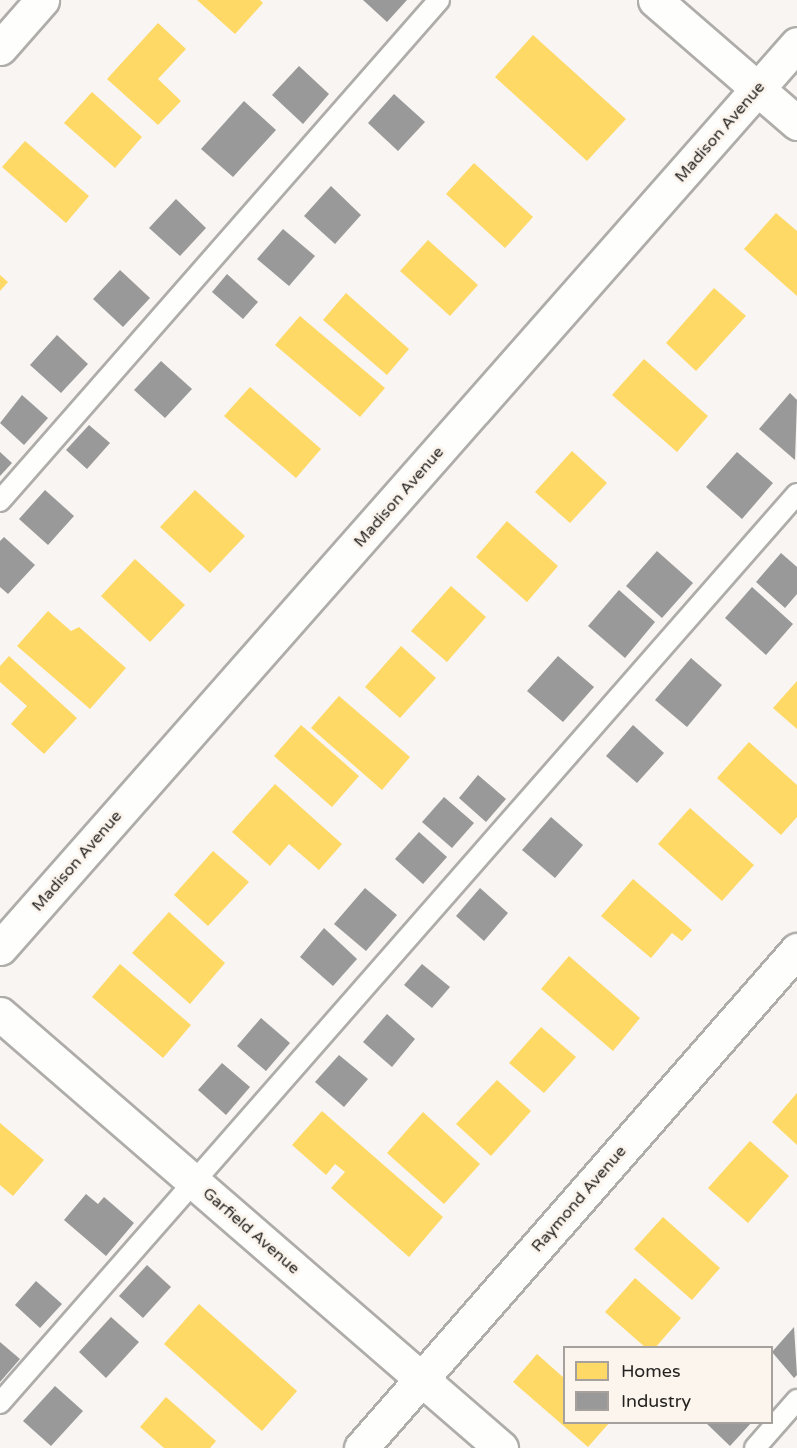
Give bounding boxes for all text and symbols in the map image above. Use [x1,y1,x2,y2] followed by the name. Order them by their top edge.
[671,78,769,186] street label: Madison Avenue
[350,443,448,551] street label: Madison Avenue
[28,807,126,915] street label: Madison Avenue
[528,1142,630,1256] street label: Raymond Avenue
[199,1184,303,1278] street label: Garfield Avenue
[563,1346,773,1424] legend
[621,1360,681,1382] text: Homes
[621,1390,691,1412] text: Industry

